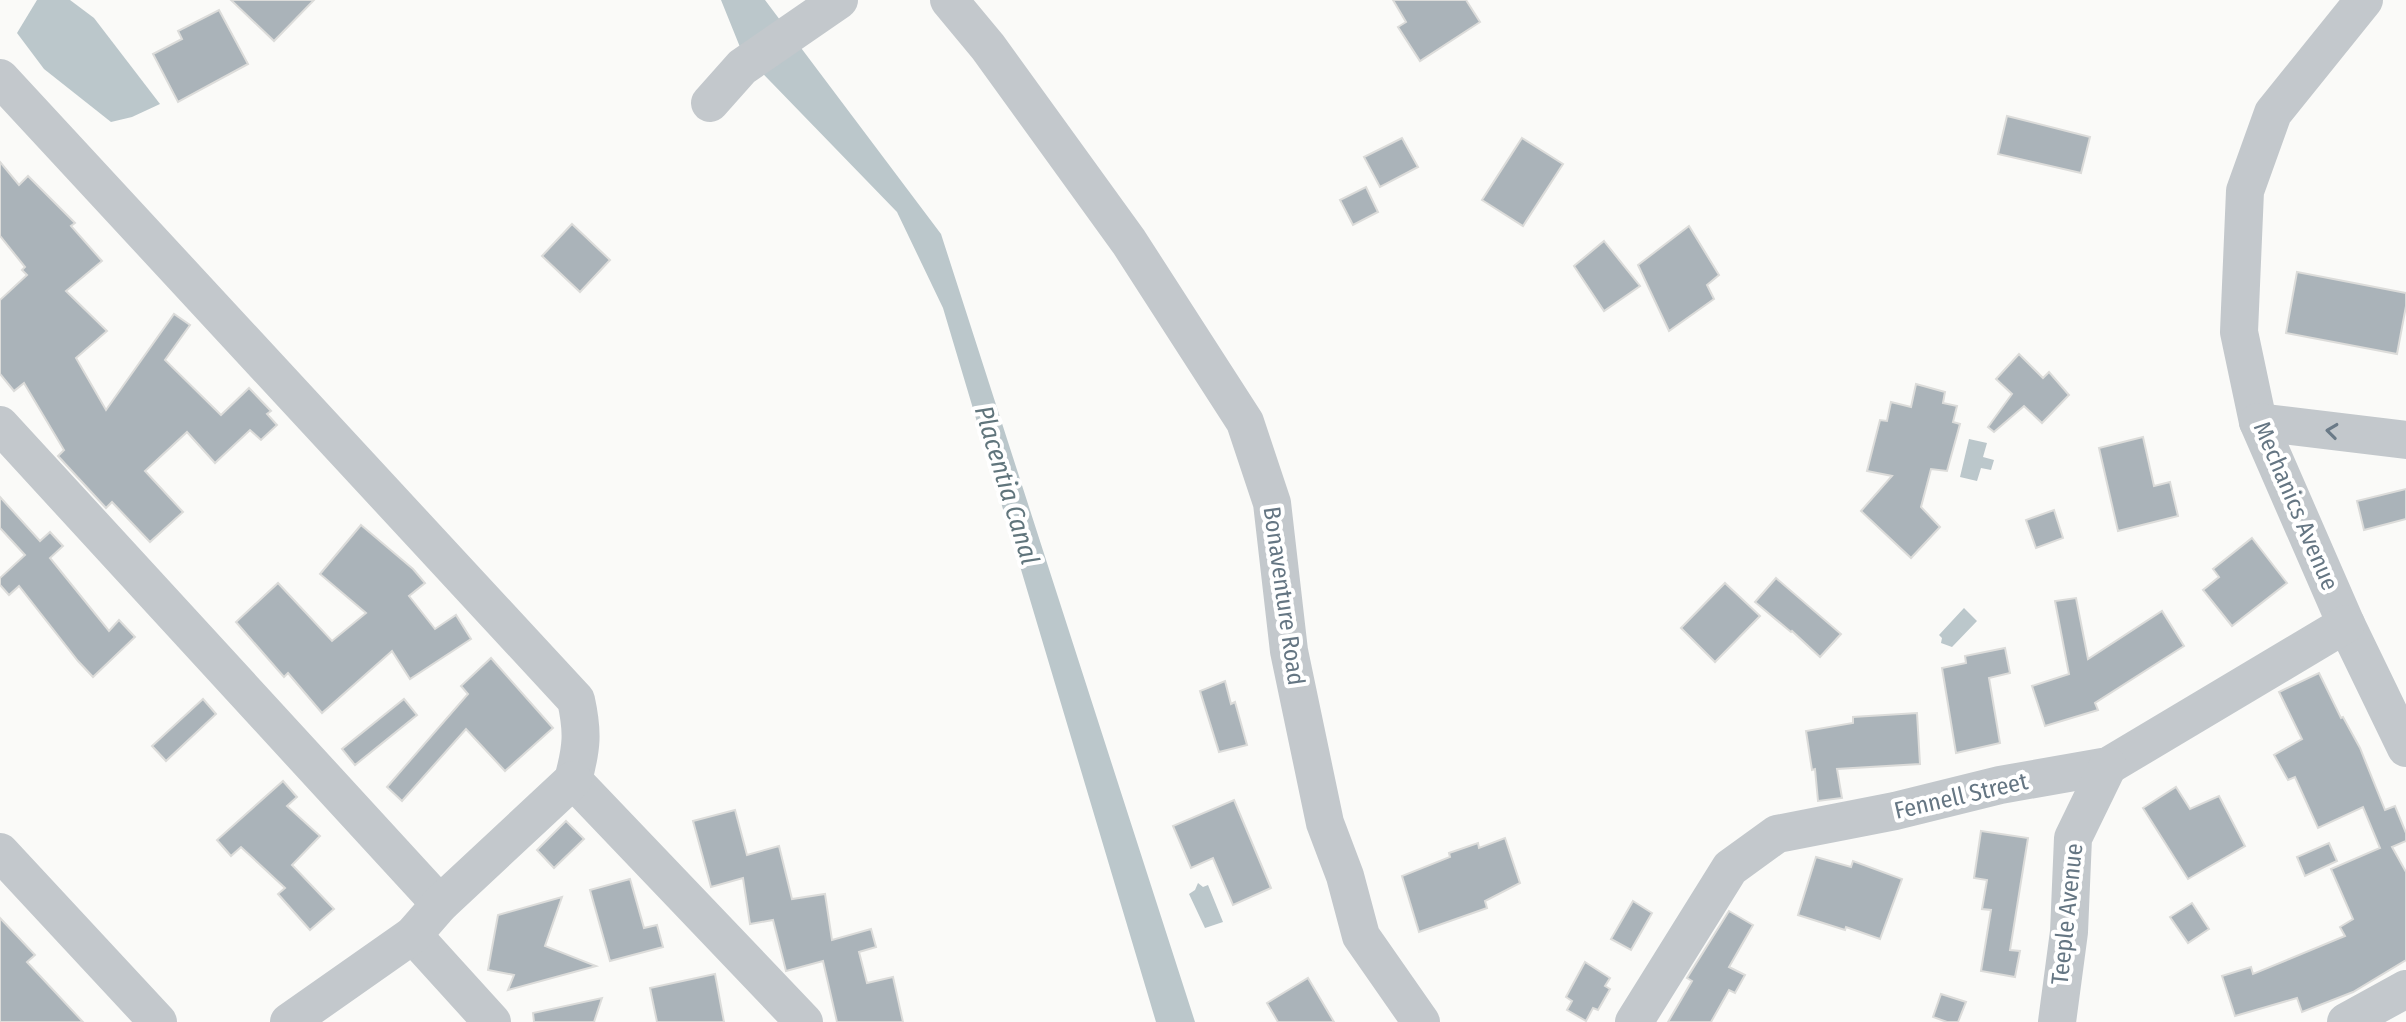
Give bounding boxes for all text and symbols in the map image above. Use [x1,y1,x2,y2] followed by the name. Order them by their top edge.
[968,402,1045,568] water label: Placentia Canal
[2248,417,2344,595] street label: Mechanics Avenue
[2325,423,2339,440] one-way arrow
[1258,505,1310,687] street label: Bonaventure Road
[1892,767,2031,825] street label: Fennell Street
[2046,842,2088,986] street label: Teeple Avenue

